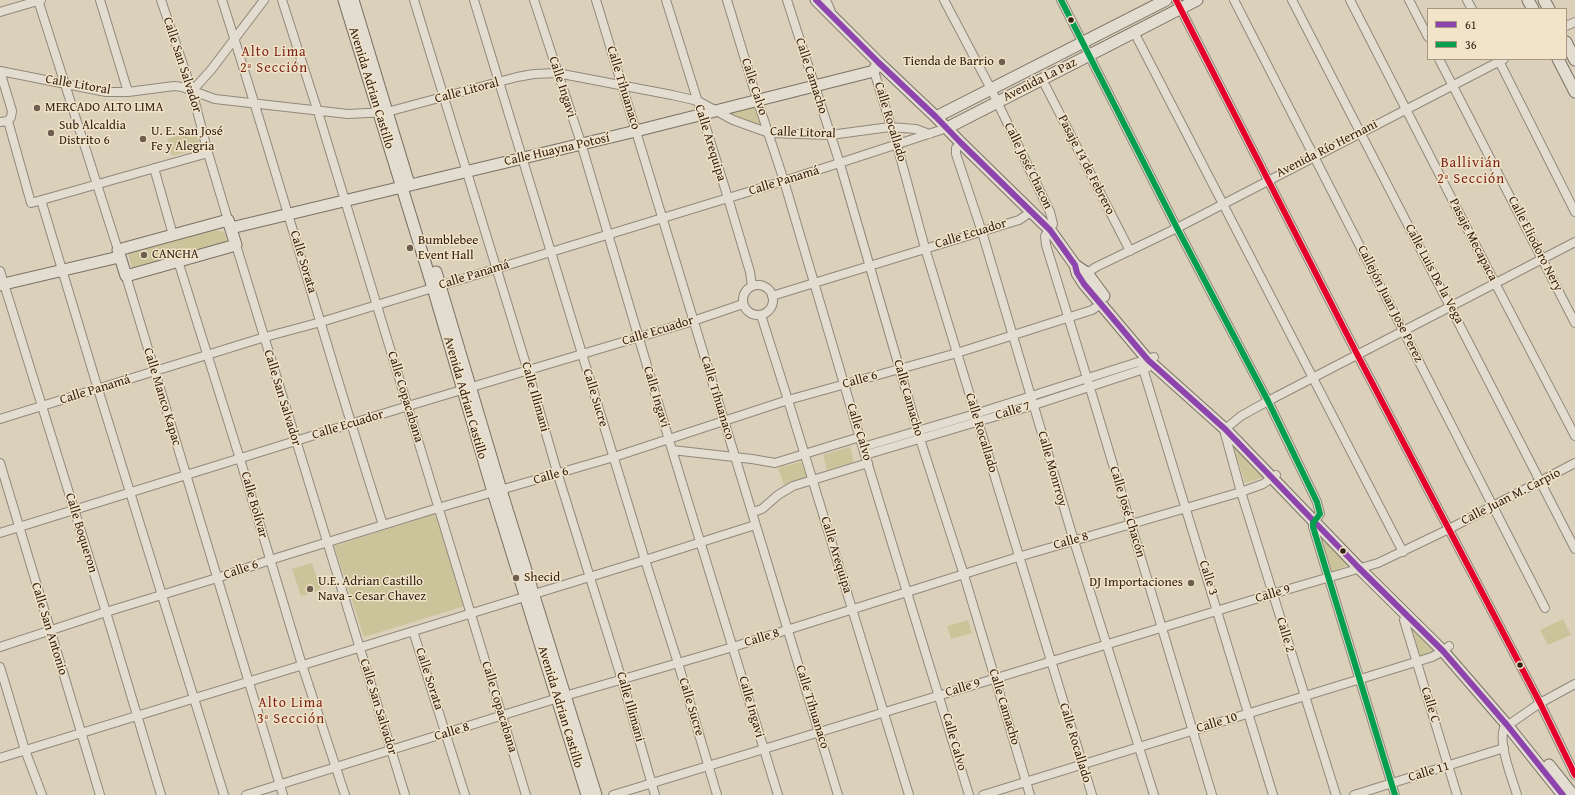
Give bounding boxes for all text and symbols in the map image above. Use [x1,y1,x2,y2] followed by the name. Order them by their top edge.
[1427,8,1567,60] legend
[159,15,205,115] street label: Calle San Salvador
[1066,15,1076,25] unlabelled marker
[1465,16,1477,33] text: 61
[345,25,397,151] street label: Avenida Adrian Castillo
[791,36,831,116] street label: Calle Camacho
[1465,36,1477,53] text: 36
[241,44,307,76] district label: Alto Lima 2ª Sección
[603,44,643,132] street label: Calle Tihuanaco
[545,54,579,120] street label: Calle Ingavi
[903,54,994,70] place label: Tienda de Barrio
[1001,55,1079,105] street label: Avenida La Paz
[737,56,771,118] street label: Calle Calvo
[997,57,1007,67] marker: Tienda de Barrio
[44,72,112,98] street label: Calle Litoral
[433,75,501,107] street label: Calle Litoral
[870,80,910,164] street label: Calle Rocallado
[45,100,163,116] place label: MERCADO ALTO LIMA
[32,103,42,113] marker: MERCADO ALTO LIMA
[691,103,729,183] street label: Calle Arequipa
[1054,113,1118,217] street label: Pasaje 14 de Febrero
[1274,117,1380,181] street label: Avenida Río Hernani
[59,118,126,149] place label: Sub Alcaldia Distrito 6
[1000,120,1056,212] street label: Calle José Chacon
[151,124,223,155] place label: U. E. San José Fe y Alegria
[770,124,836,142] street label: Calle Litoral
[46,128,56,138] marker: Sub Alcaldia Distrito 6
[503,130,611,170] street label: Calle Huayna Potosí
[138,134,148,144] marker: U. E. San José Fe y Alegria
[1441,155,1501,188] district label: Ballivián 2ª Sección
[747,163,821,199] street label: Calle Panamá
[1504,194,1566,294] street label: Calle Eliodoro Nery
[1445,196,1501,284] street label: Pasaje Mecapaca
[933,216,1009,252] street label: Calle Ecuador
[1401,222,1467,326] street label: Calle Luis De la Vega
[286,229,320,295] street label: Calle Sorata
[418,233,478,264] place label: Bumblebee Event Hall
[405,243,415,253] marker: Bumblebee Event Hall
[1354,243,1426,365] street label: Callejón Juan Jose Perez
[152,247,199,263] place label: CANCHA
[139,250,149,260] marker: CANCHA
[437,257,511,293] street label: Calle Panamá
[620,313,696,349] street label: Calle Ecuador
[440,335,490,461] street label: Avenida Adrian Castillo
[140,346,184,448] street label: Calle Manco Kapac
[260,348,304,448] street label: Calle San Salvador
[384,350,426,444] street label: Calle Copacabana
[697,354,737,442] street label: Calle Tihuanaco
[890,358,926,438] street label: Calle Camacho
[518,360,552,434] street label: Calle Illimani
[639,364,673,430] street label: Calle Ingavi
[579,367,611,429] street label: Calle Sucre
[841,368,879,392] street label: Calle 6
[58,372,132,408] street label: Calle Panamá
[961,391,1001,475] street label: Calle Rocallado
[994,398,1032,424] street label: Calle 7
[843,401,875,463] street label: Calle Calvo
[310,407,386,443] street label: Calle Ecuador
[1034,430,1070,508] street label: Calle Monrroy
[532,464,570,488] street label: Calle 6
[1106,465,1148,559] street label: Calle José Chacón
[1459,465,1563,529] street label: Calle Juan M. Carpio
[237,470,271,540] street label: Calle Bolívar
[61,491,101,575] street label: Calle Boqueron
[817,515,855,595] street label: Calle Arequipa
[1052,529,1090,553] street label: Calle 8
[1338,546,1348,556] unlabelled marker
[222,557,260,583] street label: Calle 6
[1195,559,1221,597] street label: Calle 3
[524,570,560,586] place label: Shecid
[511,573,521,583] marker: Shecid
[318,574,426,605] place label: U.E. Adrian Castillo Nava - Cesar Chavez
[1089,575,1183,591] place label: DJ Importaciones
[1186,578,1196,588] marker: DJ Importaciones
[27,581,71,677] street label: Calle San Antonio
[1254,581,1292,607] street label: Calle 9
[305,584,315,594] marker: U.E. Adrian Castillo Nava - Cesar Chavez
[1272,616,1298,654] street label: Calle 2
[743,625,781,651] street label: Calle 8
[534,644,586,770] street label: Avenida Adrian Castillo
[412,646,446,712] street label: Calle Sorata
[356,657,400,757] street label: Calle San Salvador
[478,660,520,754] street label: Calle Copacabana
[1515,660,1525,670] unlabelled marker
[792,663,832,751] street label: Calle Tihuanaco
[985,667,1023,747] street label: Calle Camacho
[613,670,647,744] street label: Calle Illimani
[735,674,767,740] street label: Calle Ingavi
[944,675,982,701] street label: Calle 9
[675,676,707,738] street label: Calle Sucre
[1417,685,1443,725] street label: Calle C
[258,695,324,728] district label: Alto Lima 3ª Sección
[1055,701,1095,785] street label: Calle Rocallado
[1195,709,1239,737] street label: Calle 10
[938,711,970,773] street label: Calle Calvo
[433,719,471,745] street label: Calle 8
[1407,758,1451,786] street label: Calle 11

